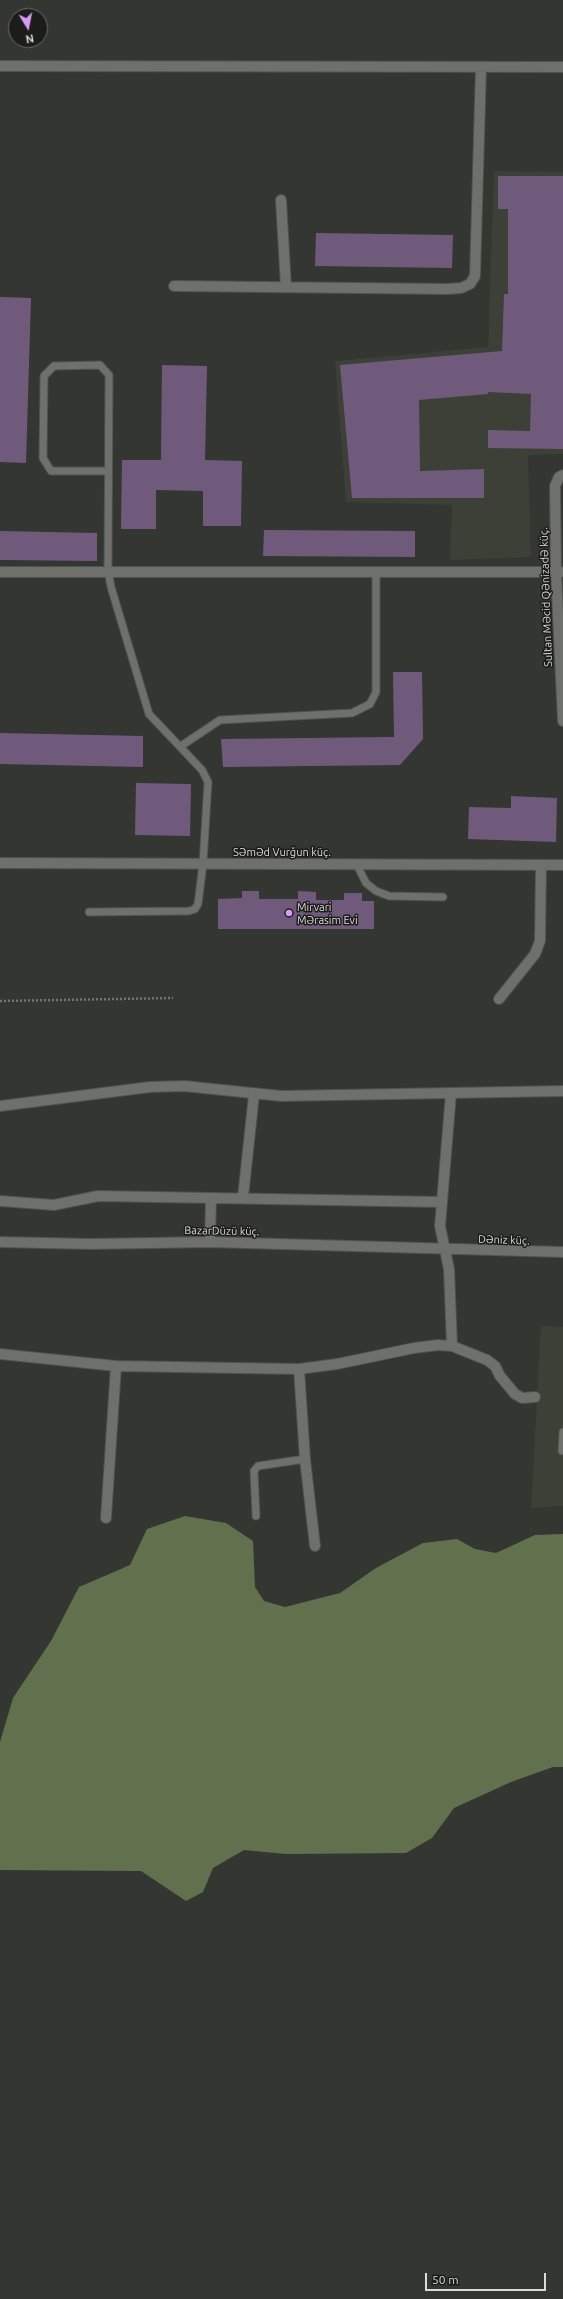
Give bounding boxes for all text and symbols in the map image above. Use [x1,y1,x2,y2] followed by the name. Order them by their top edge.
[8,8,48,48] north arrow
[25,32,35,45] text: N
[537,527,555,667] street label: Sultan Məcid Qənizadə küç.
[233,845,331,859] street label: Səməd Vurğun küç.
[297,900,358,926] place label: Mirvari Mərasim Evi
[284,908,294,918] marker: Mirvari Mərasim Evi
[184,1224,260,1238] street label: BazarDüzü küç.
[478,1233,530,1247] street label: Dəniz küç.
[427,2265,548,2291] scale bar
[432,2273,459,2286] text: 50 m

